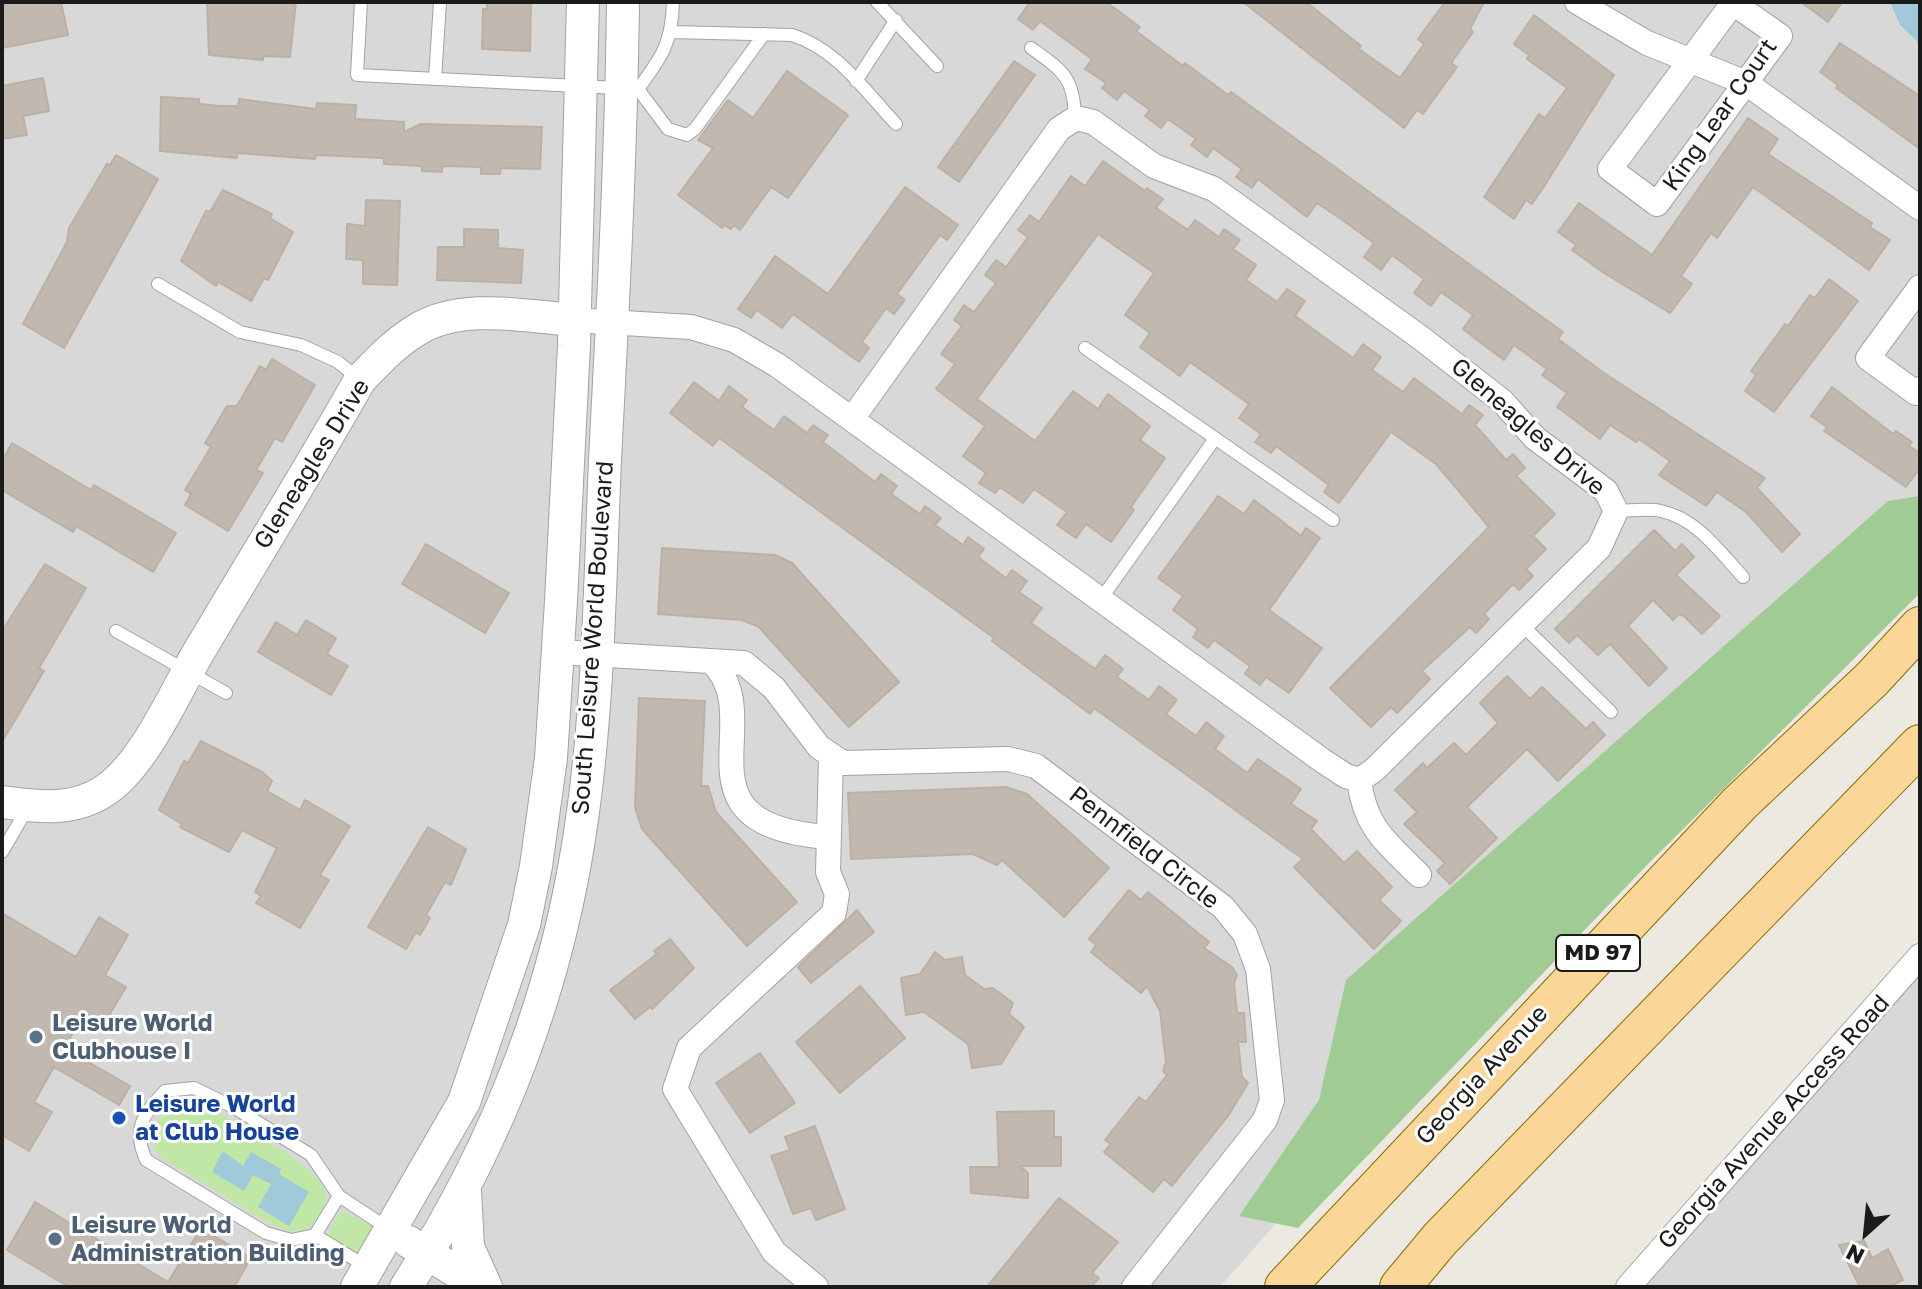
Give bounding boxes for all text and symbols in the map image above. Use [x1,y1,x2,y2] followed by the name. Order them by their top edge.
[1657,33,1783,197] street label: King Lear Court
[1445,352,1611,502] street label: Gleneagles Drive
[248,374,376,554] street label: Gleneagles Drive
[566,460,620,816] street label: South Leisure World Boulevard
[1063,780,1225,916] street label: Pennfield Circle
[1556,935,1640,971] road number: MD 97
[1652,989,1896,1255] street label: Georgia Avenue Access Road
[1410,999,1554,1151] street label: Georgia Avenue
[52,1009,213,1065] place label: Leisure World Clubhouse I
[27,1028,45,1046] marker: Leisure World Clubhouse I
[135,1090,299,1146] place label: Leisure World at Club House
[110,1109,128,1127] marker: Leisure World at Club House
[1826,1193,1906,1273] north arrow
[71,1211,344,1267] place label: Leisure World Administration Building
[46,1230,64,1248] marker: Leisure World Administration Building
[1841,1239,1868,1271] text: N

